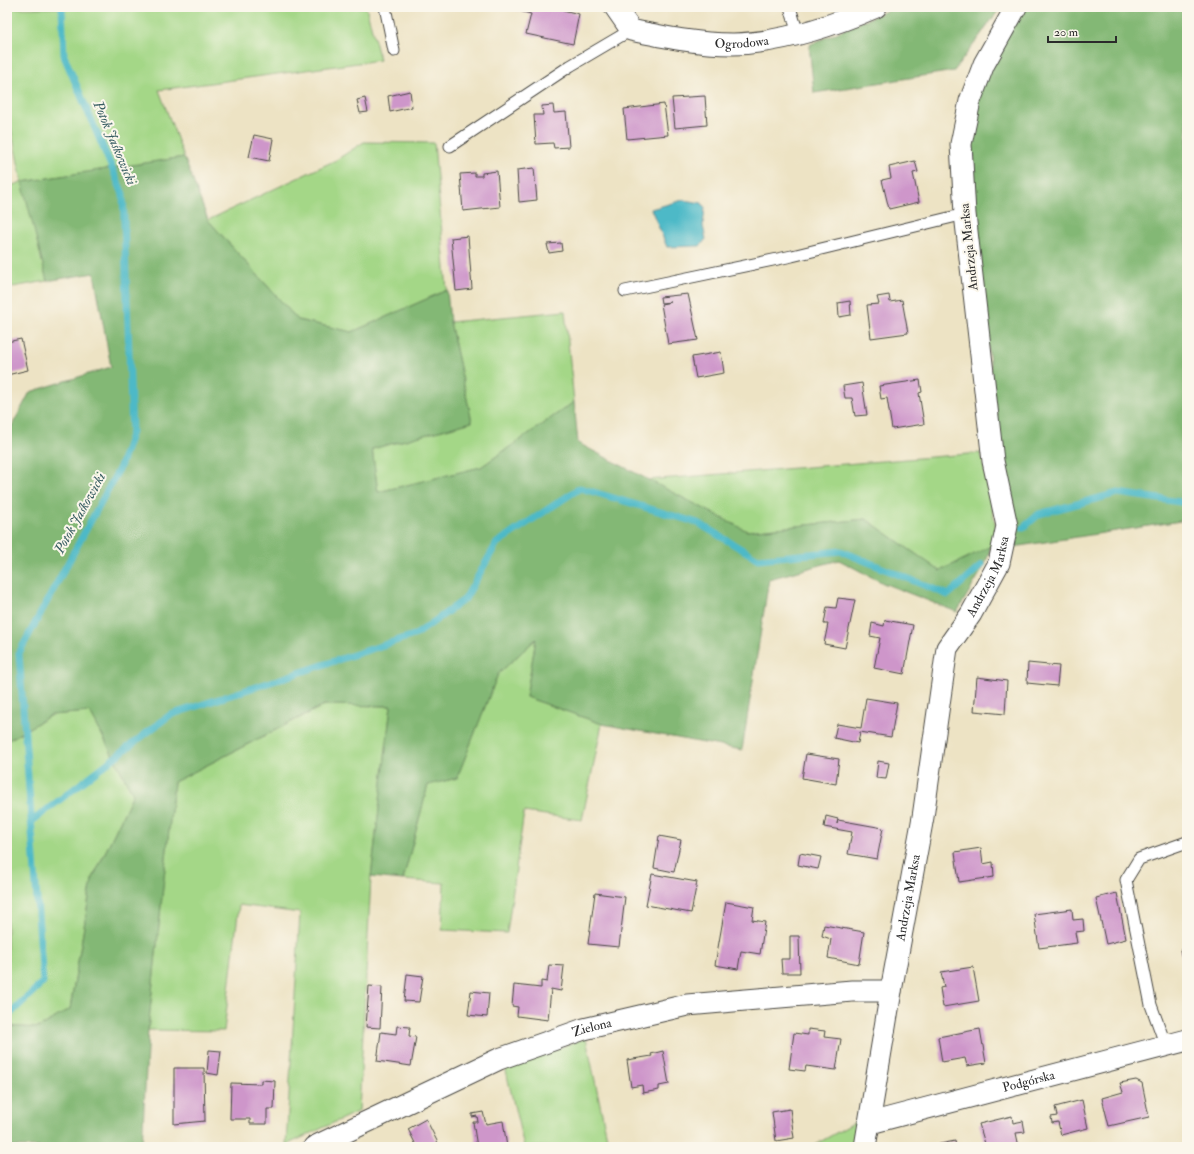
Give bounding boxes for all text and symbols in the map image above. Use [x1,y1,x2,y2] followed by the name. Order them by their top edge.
[1048,18,1116,44] scale bar
[1054,25,1079,40] text: 20 m
[714,33,771,52] street label: Ogrodowa
[89,97,140,188] water label: Potok Jaśkowicki
[956,202,982,292] street label: Andrzeja Marksa
[50,469,109,557] water label: Potok Jaśkowicki
[962,534,1013,621] street label: Andrzeja Marksa
[892,853,924,943] street label: Andrzeja Marksa
[570,1015,614,1041] street label: Zielona
[1001,1067,1057,1096] street label: Podgórska

